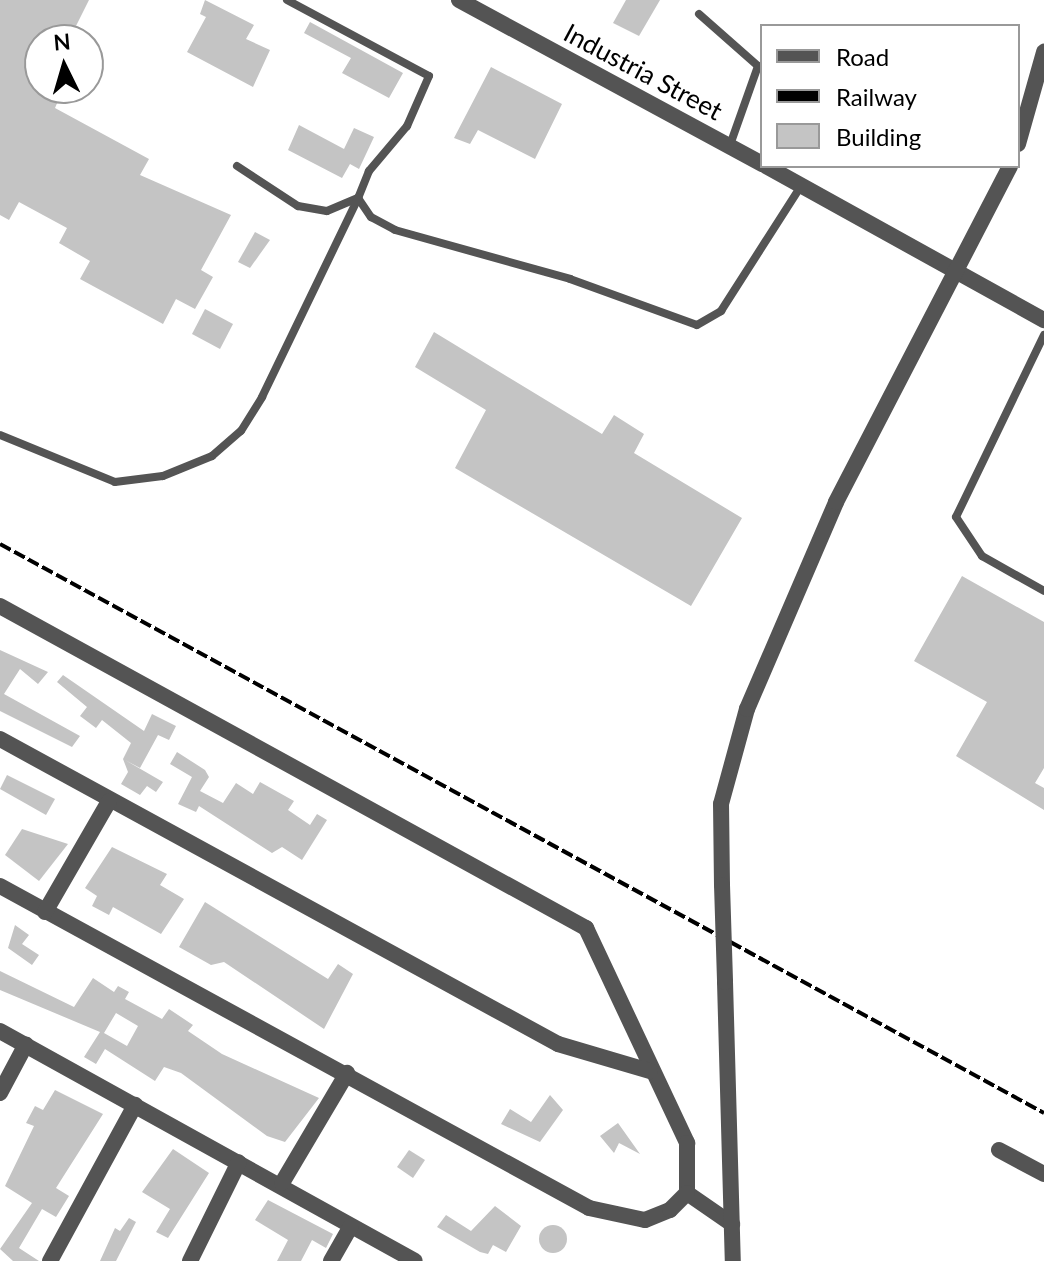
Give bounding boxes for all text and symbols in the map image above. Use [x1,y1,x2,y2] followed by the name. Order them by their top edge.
[558,17,728,127] street label: Industria Street
[24,24,104,104] north arrow
[760,24,1020,168] legend
[52,27,72,56] text: N
[836,42,889,71] text: Road
[836,82,917,111] text: Railway
[836,122,921,151] text: Building

